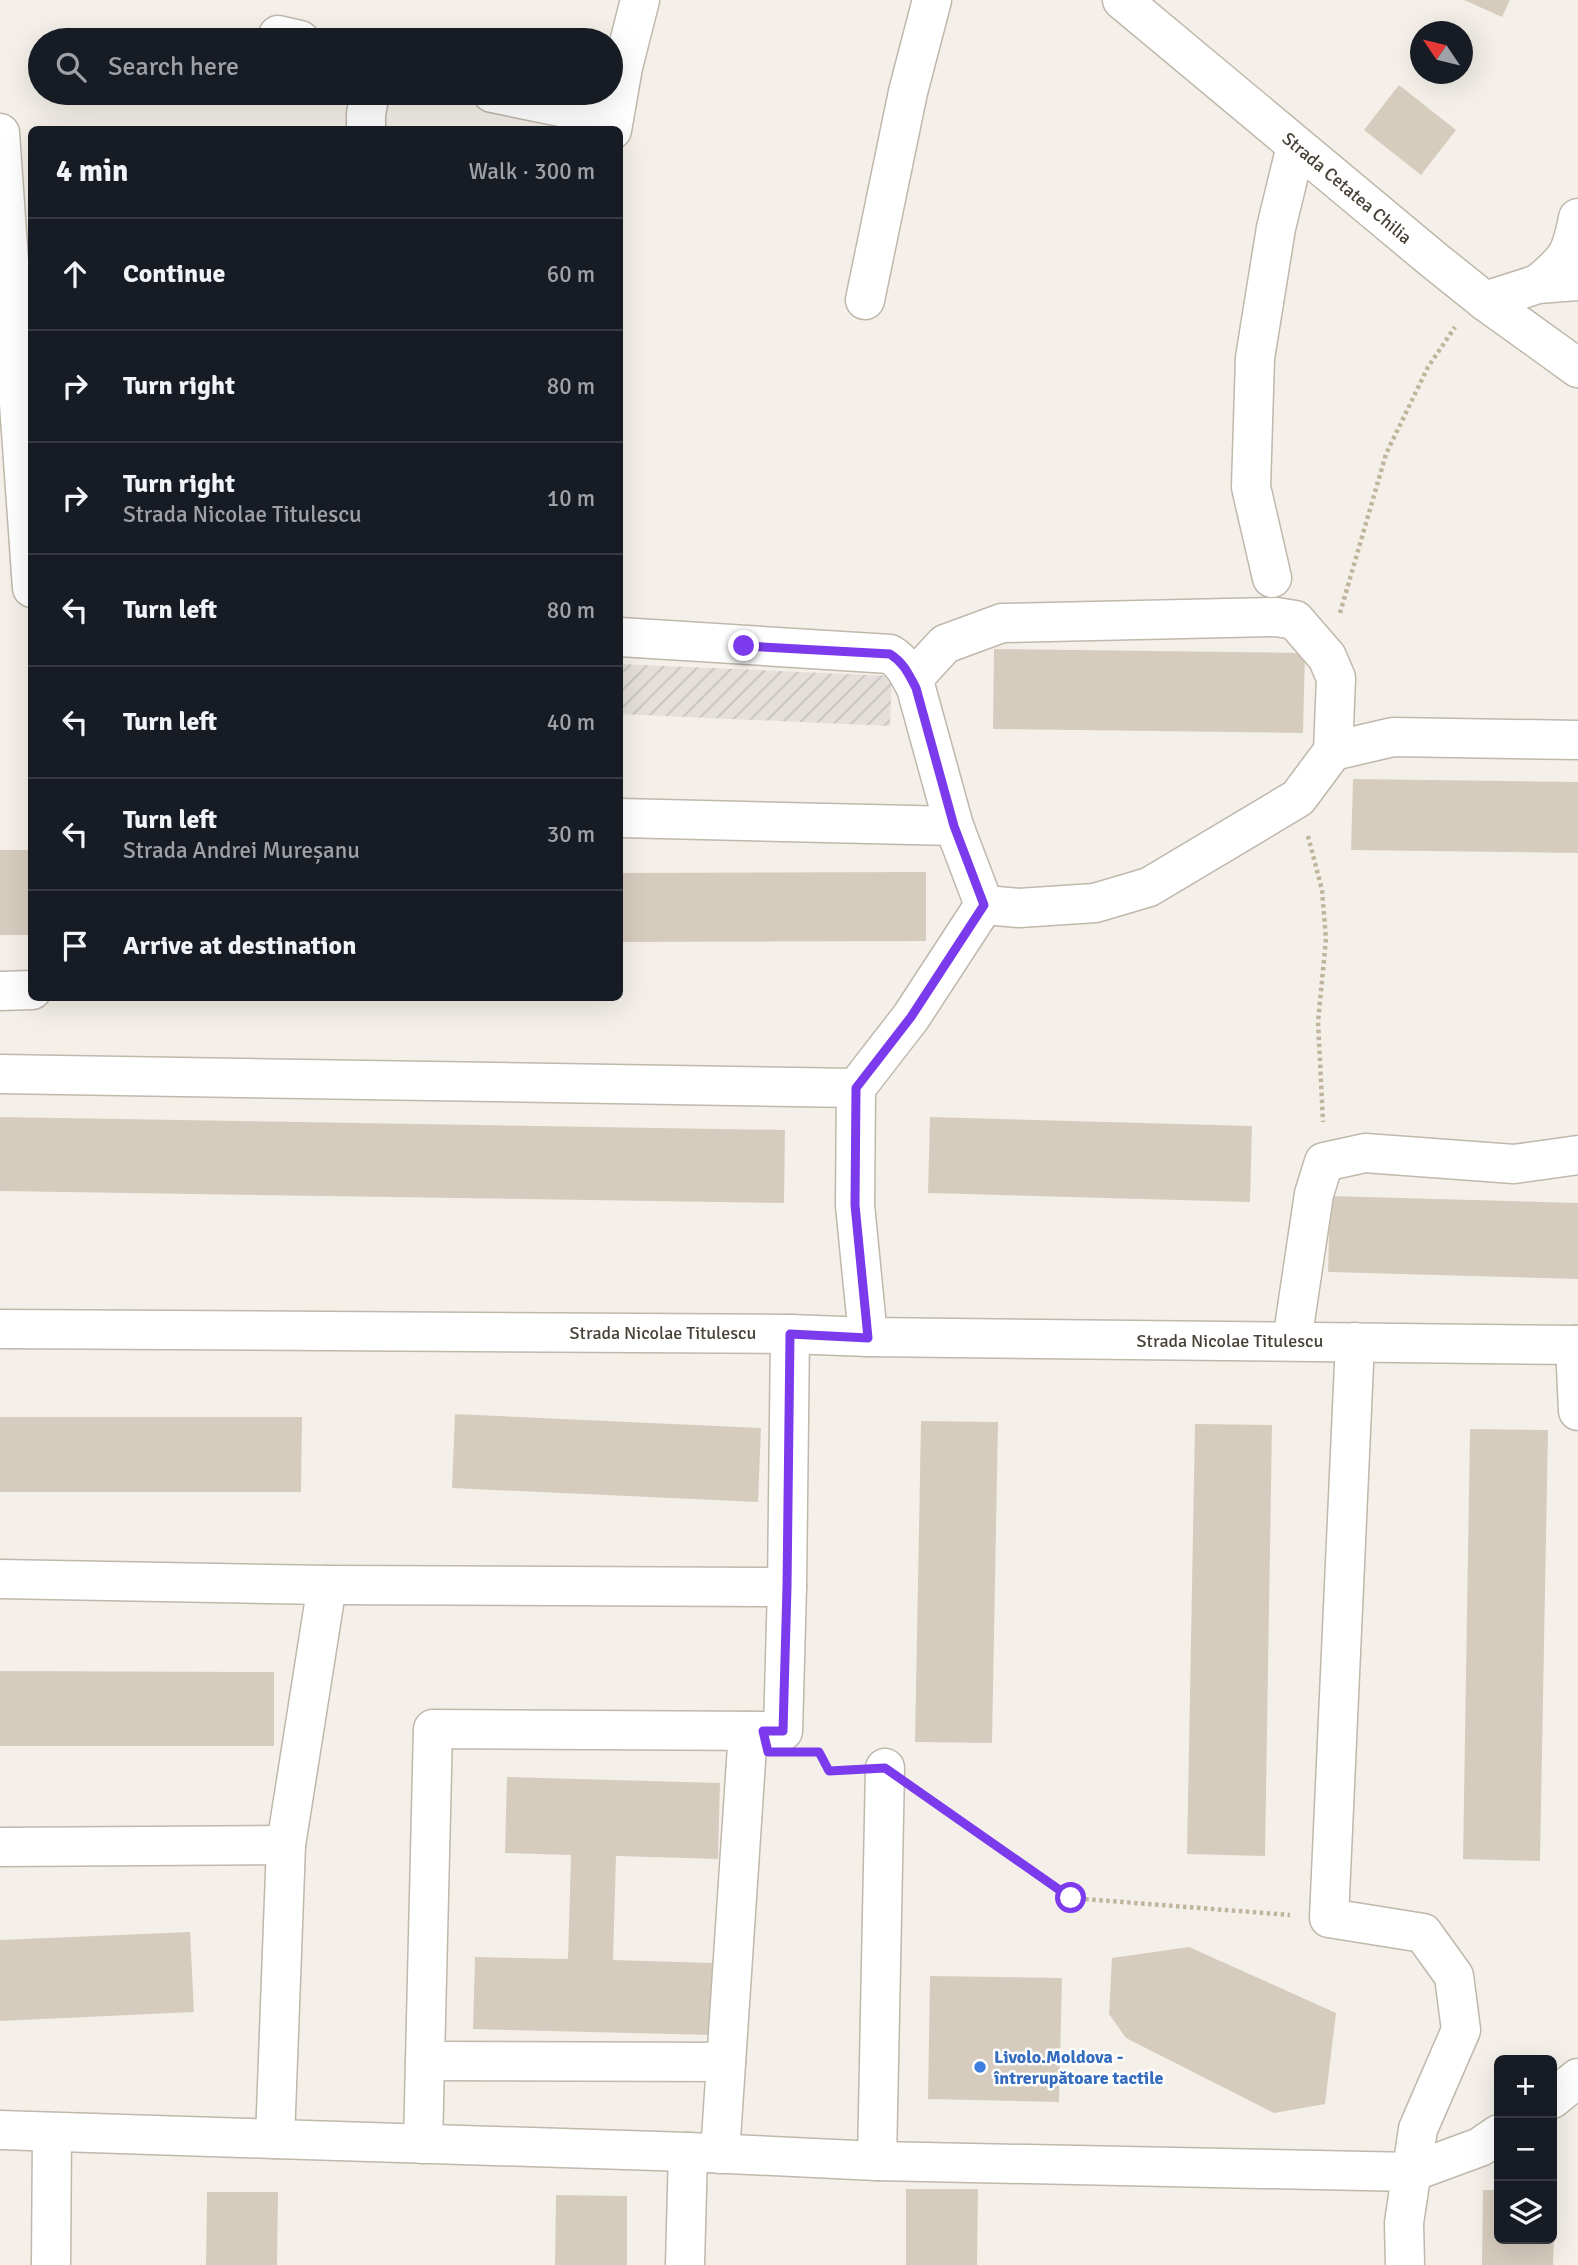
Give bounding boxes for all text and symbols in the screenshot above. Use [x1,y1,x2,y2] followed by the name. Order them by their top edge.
[1410,21,1473,84] north arrow
[28,28,623,105] search box
[52,48,90,86] icon: search
[108,51,239,83] text: Search here
[1278,127,1416,249] street label: Strada Cetatea Chilia
[56,153,128,190] text: 4 min
[469,157,595,186] text: Walk · 300 m
[56,255,94,293] icon: ahead
[123,258,225,290] text: Continue
[547,260,595,289] text: 60 m
[56,367,94,405] icon: right
[123,370,235,402] text: Turn right
[547,372,595,401] text: 80 m
[123,468,235,500] text: Turn right
[56,479,94,517] icon: right
[547,484,595,513] text: 10 m
[123,500,362,529] text: Strada Nicolae Titulescu
[56,591,94,629] icon: left
[123,594,217,626] text: Turn left
[547,596,595,625] text: 80 m
[728,630,759,661] route end
[56,703,94,741] icon: left
[123,706,217,738] text: Turn left
[547,708,595,737] text: 40 m
[123,804,217,836] text: Turn left
[56,815,94,853] icon: left
[547,820,595,849] text: 30 m
[123,836,360,865] text: Strada Andrei Mureșanu
[56,927,94,965] icon: arrive
[123,930,356,962] text: Arrive at destination
[570,1322,756,1344] street label: Strada Nicolae Titulescu
[1137,1330,1323,1352] street label: Strada Nicolae Titulescu
[1055,1882,1086,1913] route start
[993,2046,1164,2089] place label: Livolo.Moldova - întrerupătoare tactile
[1494,2055,1557,2244] map controls
[1494,2055,1557,2118] button: +
[972,2059,988,2075] marker: Livolo.Moldova - întrerupătoare tactile
[1494,2118,1557,2181] button: −
[1494,2181,1557,2244] button: layers

